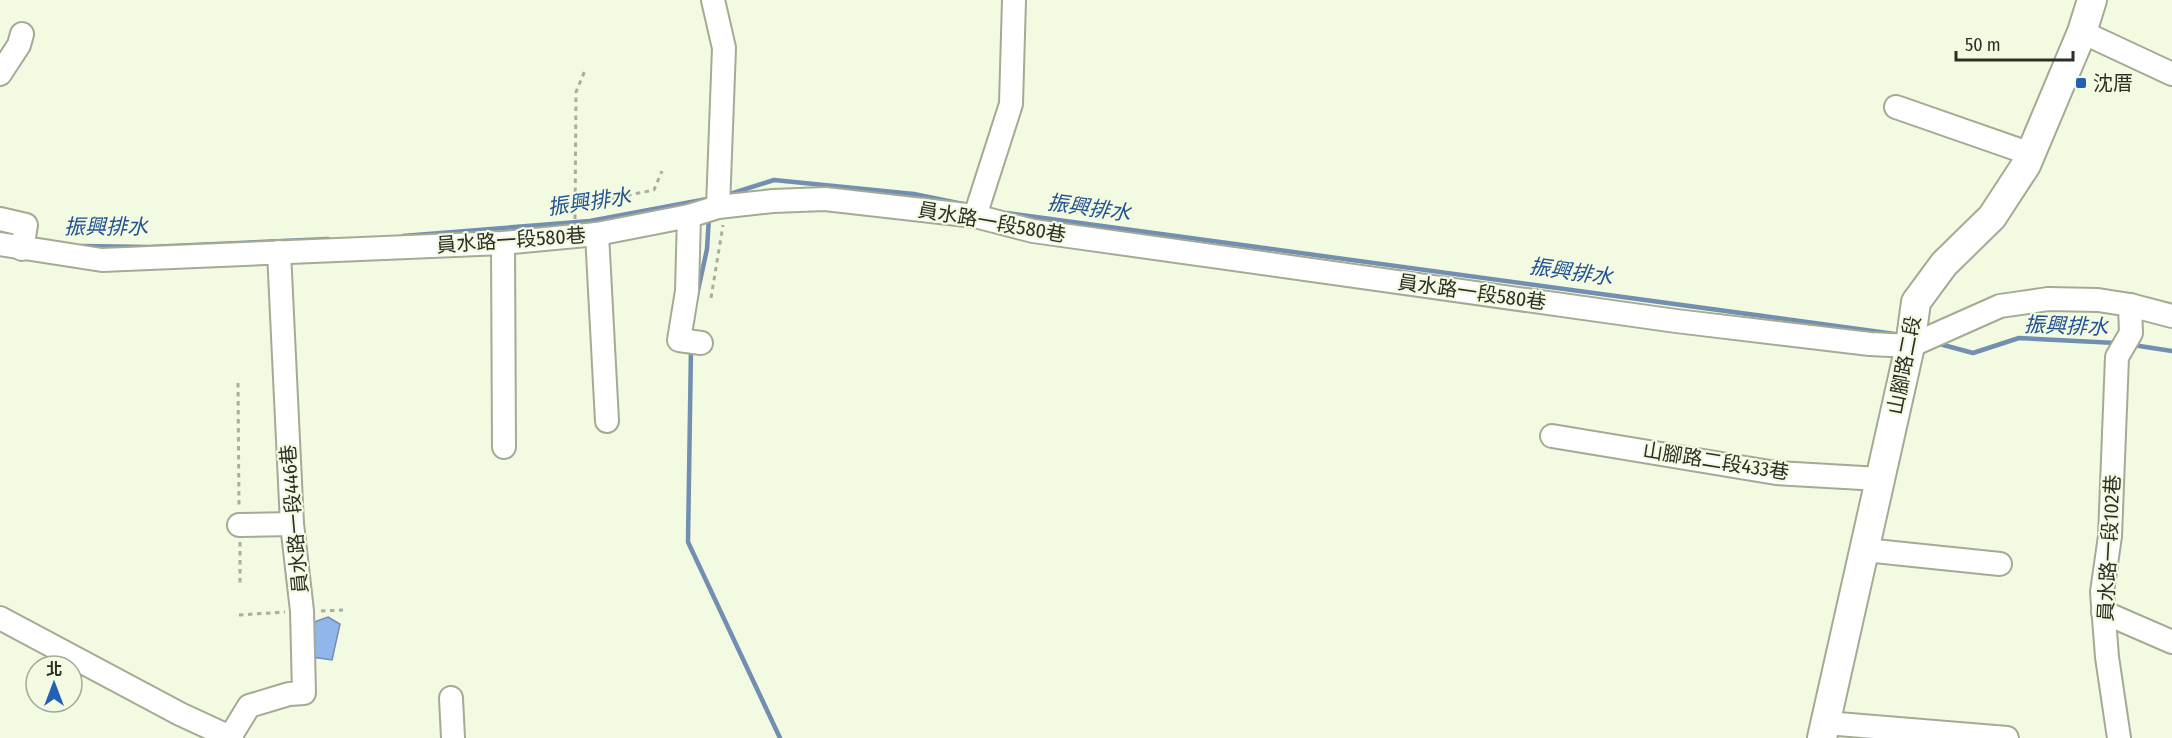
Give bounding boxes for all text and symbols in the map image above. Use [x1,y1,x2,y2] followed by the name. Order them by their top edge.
[1956,24,2073,62] scale bar
[1965,34,2001,56] text: 50 m
[2093,71,2133,95] place label: 沈厝
[2074,76,2088,90] marker: 沈厝
[546,183,633,221] water label: 振興排水
[1046,189,1133,227] water label: 振興排水
[916,197,1068,247] street label: 員水路一段580巷
[64,214,149,240] water label: 振興排水
[436,223,586,257] street label: 員水路一段580巷
[1528,253,1615,291] water label: 振興排水
[1396,270,1548,314] street label: 員水路一段580巷
[2024,312,2109,340] water label: 振興排水
[1883,314,1925,416] street label: 山腳路二段
[1641,438,1791,484] street label: 山腳路二段433巷
[276,444,312,594] street label: 員水路一段446巷
[2093,474,2125,622] street label: 員水路一段102巷
[24,654,84,714] north arrow
[46,660,62,679] text: 北

